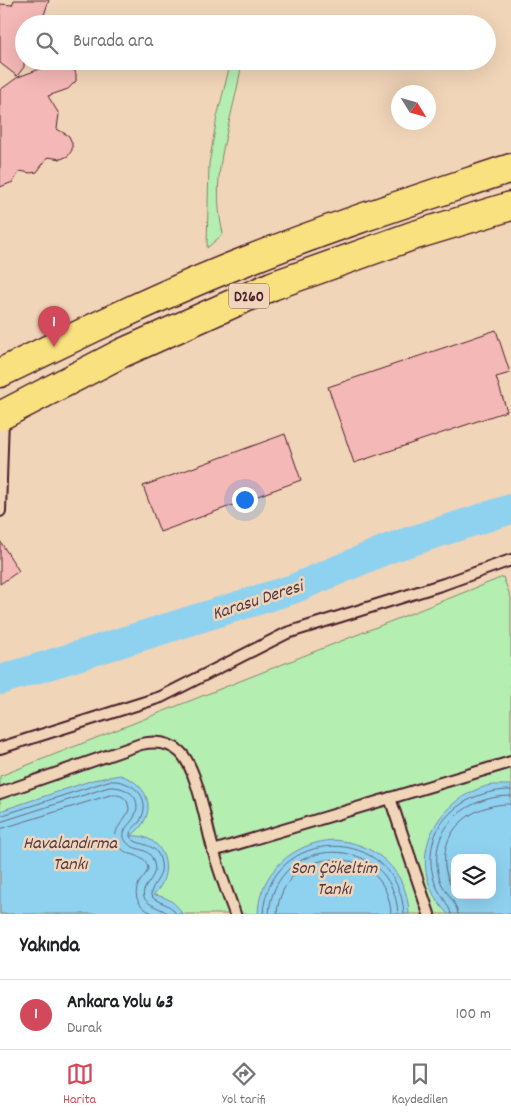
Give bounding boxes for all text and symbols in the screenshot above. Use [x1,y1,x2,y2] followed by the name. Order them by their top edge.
[15,15,496,70] search box
[33,29,61,57] icon: search
[73,29,153,56] text: Burada ara
[391,85,436,130] north arrow
[229,284,269,308] road number: D260
[38,306,70,347] pin: 1
[232,487,258,513] your location
[209,574,309,628] water label: Karasu Deresi
[23,832,119,878] water label: Havalandırma Tankı
[451,854,496,899] map controls
[451,854,496,899] button: layers
[291,857,378,903] water label: Son Çökeltim Tankı
[20,932,79,962] text: Yakında
[67,990,173,1017] text: Ankara Yolu 63
[34,1003,38,1026] text: 1
[455,1003,491,1026] text: 100 m
[67,1017,102,1040] text: Durak
[63,1060,96,1110] tab: Harita
[222,1060,266,1110] tab: Yol tarifi
[392,1060,448,1110] tab: Kaydedilen

